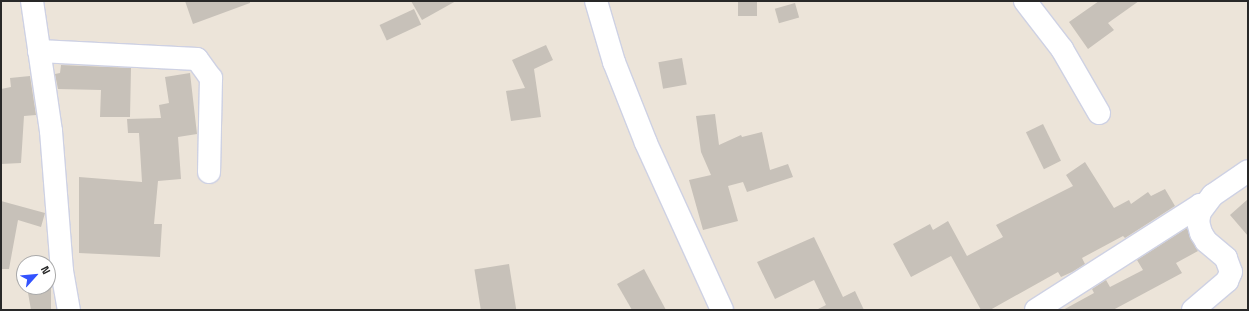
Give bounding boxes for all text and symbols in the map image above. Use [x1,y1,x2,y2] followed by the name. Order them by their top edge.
[16,255,56,295] north arrow
[38,264,54,276] text: N

